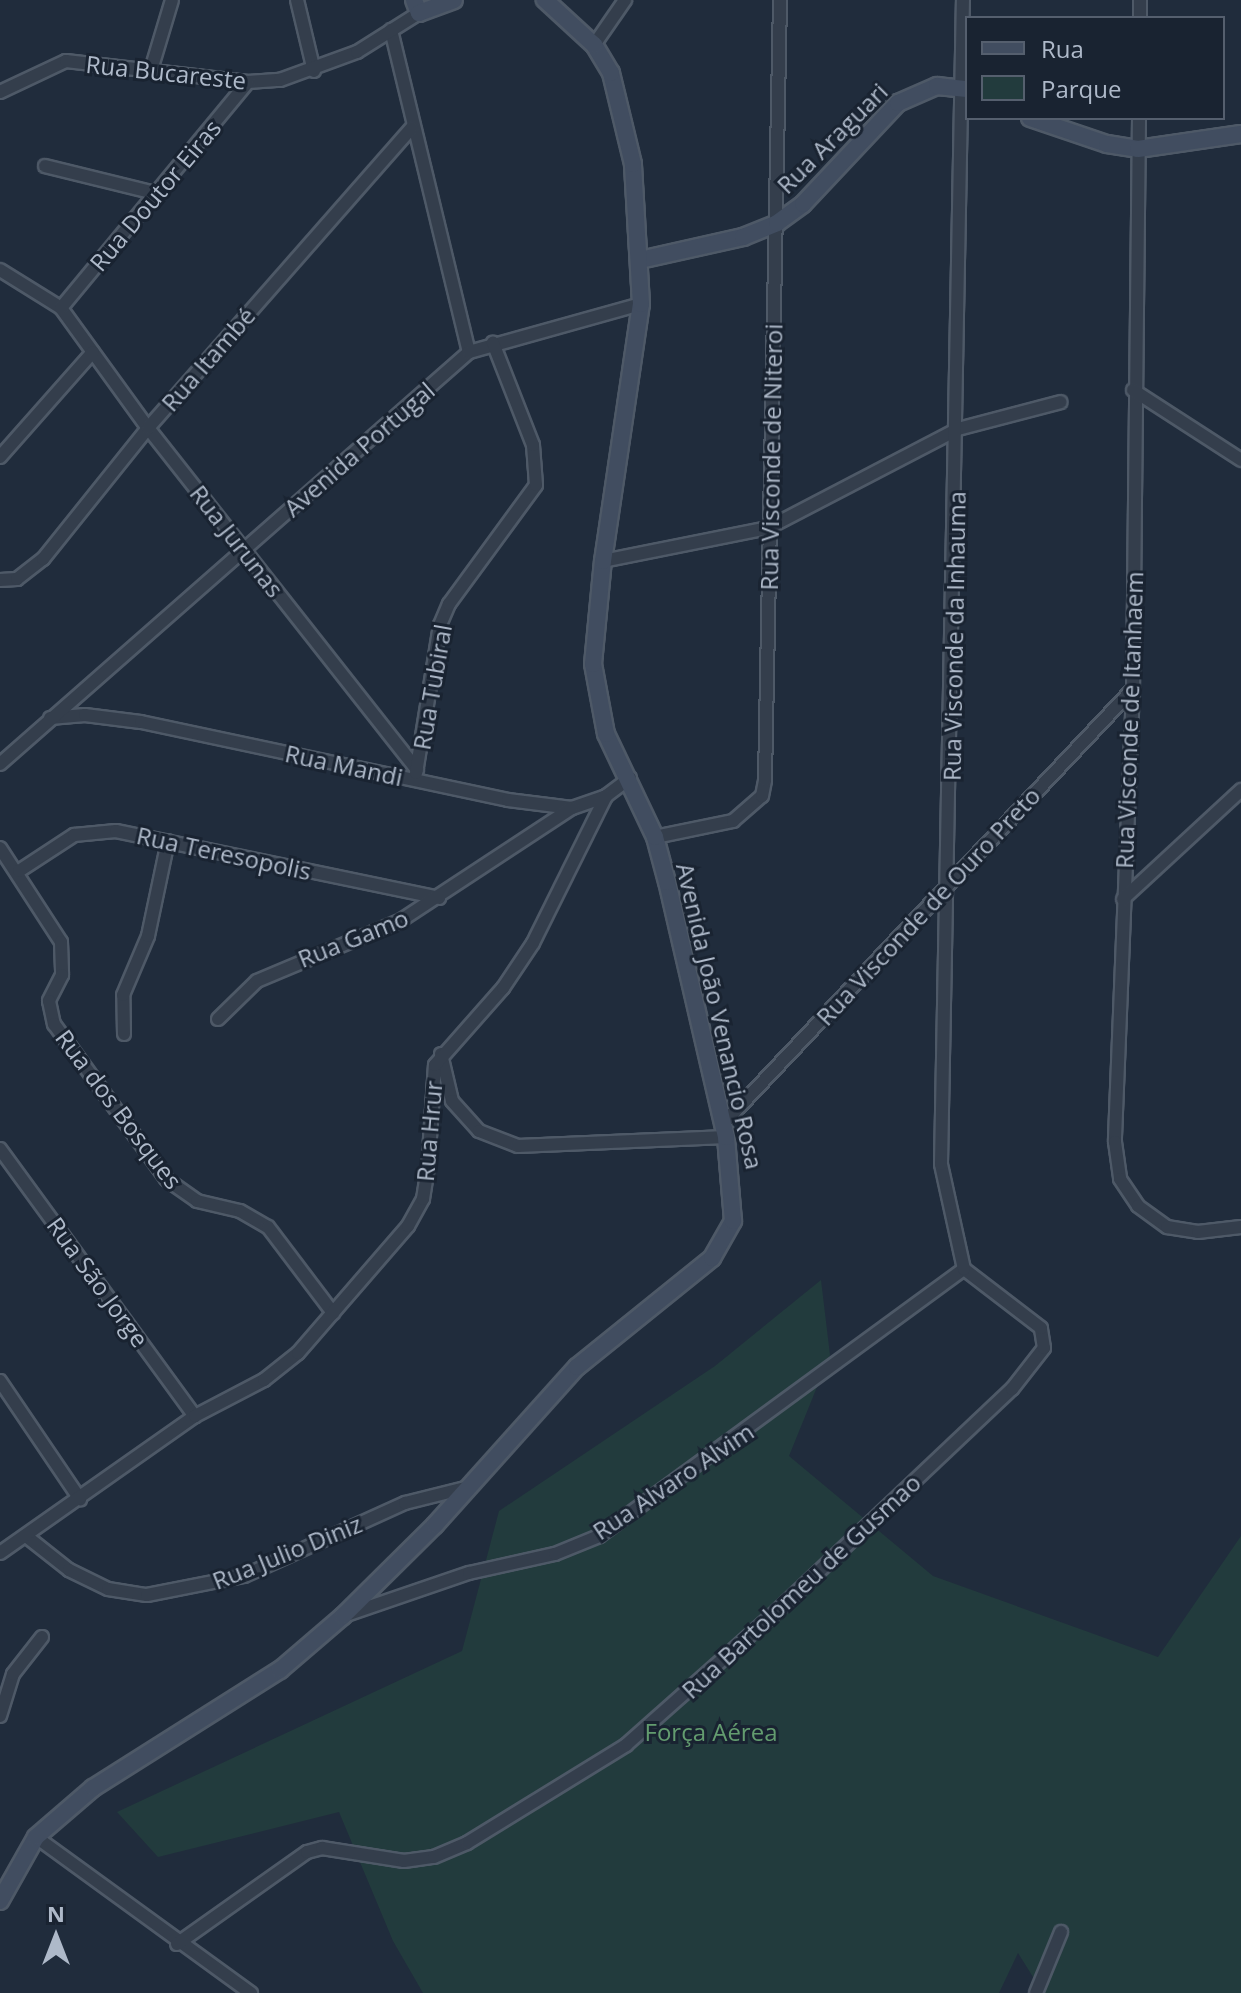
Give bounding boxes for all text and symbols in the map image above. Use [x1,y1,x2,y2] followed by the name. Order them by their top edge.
[965,16,1225,120] legend
[1041,32,1084,65] text: Rua
[84,49,248,95] street label: Rua Bucareste
[1041,72,1121,105] text: Parque
[771,77,893,199] street label: Rua Araguari
[83,113,227,277] street label: Rua Doutor Eiras
[155,301,261,417] street label: Rua Itambé
[754,323,788,591] street label: Rua Visconde de Niteroi
[278,376,440,522] street label: Avenida Portugal
[184,479,290,603] street label: Rua Jurunas
[937,491,971,781] street label: Rua Visconde da Inhauma
[1109,571,1149,869] street label: Rua Visconde de Itanhaem
[407,622,457,752] street label: Rua Tubiral
[283,738,405,792] street label: Rua Mandi
[810,781,1046,1031] street label: Rua Visconde de Ouro Preto
[134,820,314,886] street label: Rua Teresopolis
[671,860,769,1172] street label: Avenida João Venancio Rosa
[294,903,412,973] street label: Rua Gamo
[50,1024,188,1194] street label: Rua dos Bosques
[410,1079,448,1183] street label: Rua Hrur
[41,1211,155,1353] street label: Rua São Jorge
[587,1417,759,1545] street label: Rua Alvaro Alvim
[676,1468,926,1704] street label: Rua Bartolomeu de Gusmao
[208,1509,366,1595] street label: Rua Julio Diniz
[645,1718,777,1746] park label: Força Aérea
[16,1897,96,1977] north arrow
[47,1898,65,1928] text: N

